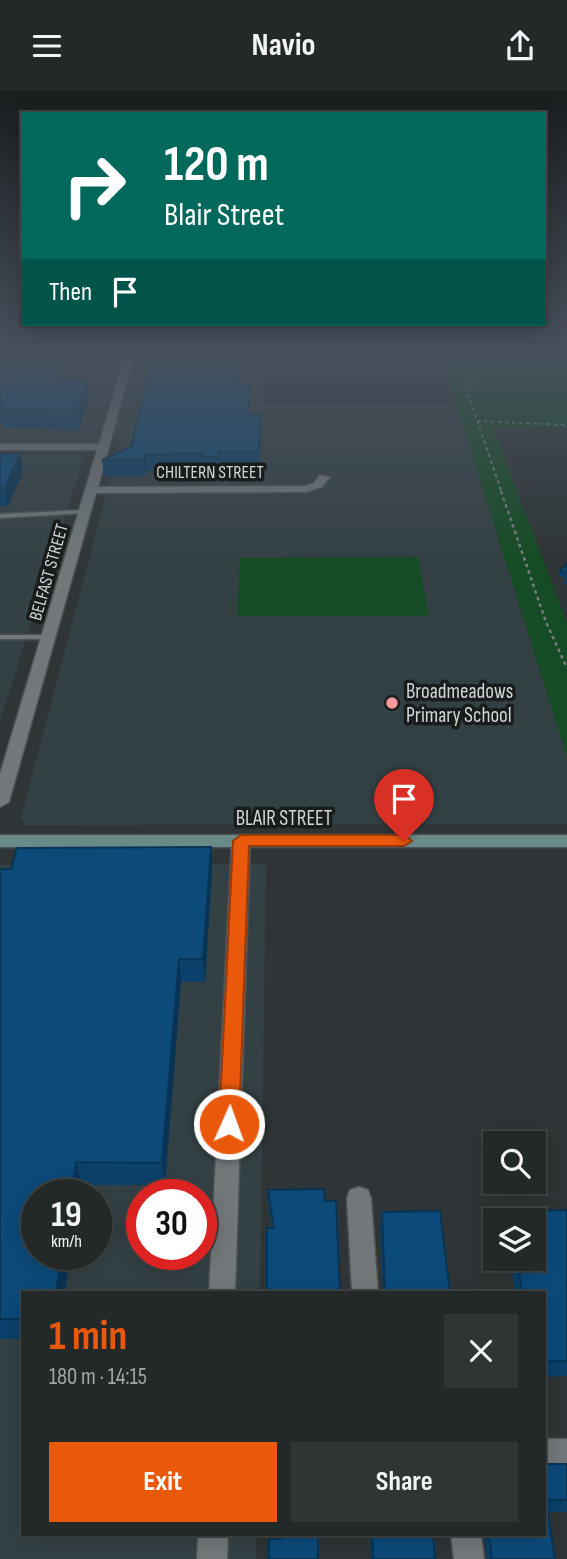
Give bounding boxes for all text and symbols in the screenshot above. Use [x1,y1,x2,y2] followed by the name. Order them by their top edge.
[252,26,315,65] text: Navio
[28,27,66,65] icon: menu
[501,27,539,65] icon: share
[164,136,269,195] text: 120 m
[49,140,140,231] icon: right
[164,196,284,235] text: Blair Street
[106,273,144,311] icon: arrive
[49,277,92,308] text: Then
[156,462,264,483] street label: CHILTERN STREET
[25,521,73,623] street label: BELFAST STREET
[406,679,513,728] place label: Broadmeadows Primary School
[384,695,400,711] marker: Broadmeadows Primary School
[374,769,434,841] pin
[385,780,423,818] icon: arrive
[236,806,333,831] street label: BLAIR STREET
[192,1087,266,1161] position arrow
[483,1131,546,1271] map controls
[483,1131,546,1194] button: search
[126,1179,217,1270] speed limit sign: 30
[51,1194,82,1237] text: 19
[483,1208,546,1271] button: layers
[51,1231,82,1252] text: km/h
[49,1311,127,1362] text: 1 min
[444,1314,518,1388] button: close
[49,1363,147,1391] text: 180 m · 14:15
[49,1442,277,1522] button: Exit
[291,1442,518,1522] button: Share

